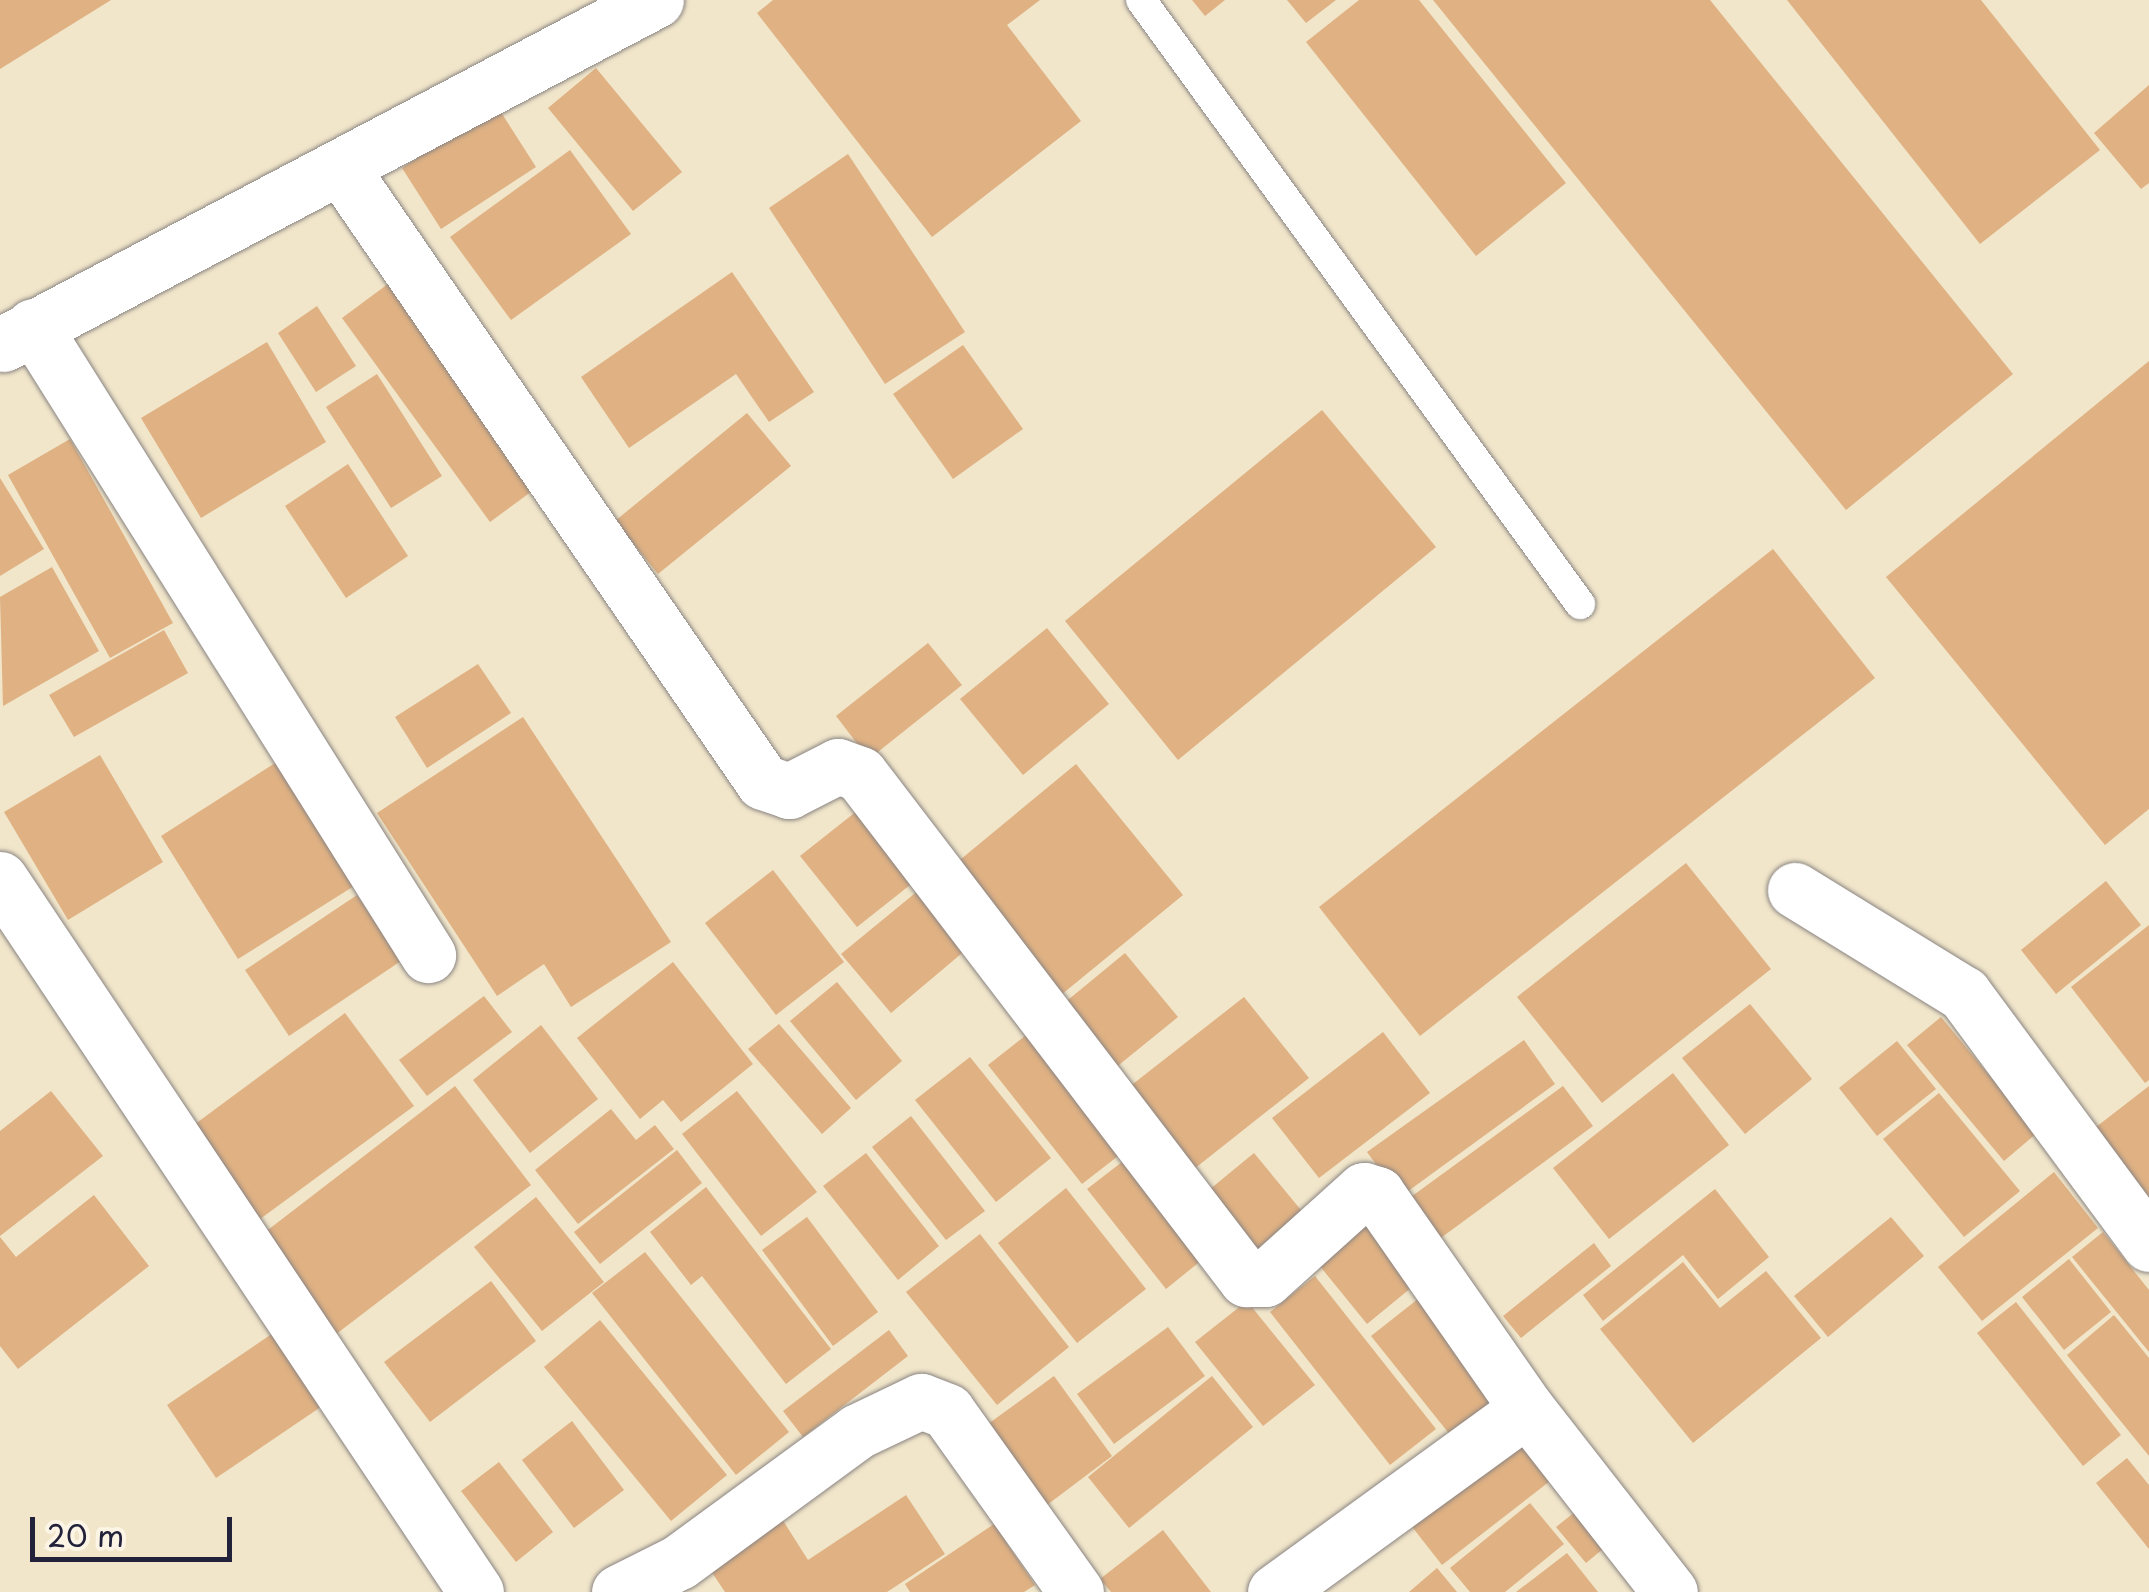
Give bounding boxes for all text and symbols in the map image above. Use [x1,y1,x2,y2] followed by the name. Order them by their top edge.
[35,1497,238,1559] scale bar
[47,1512,124,1557] text: 20 m

